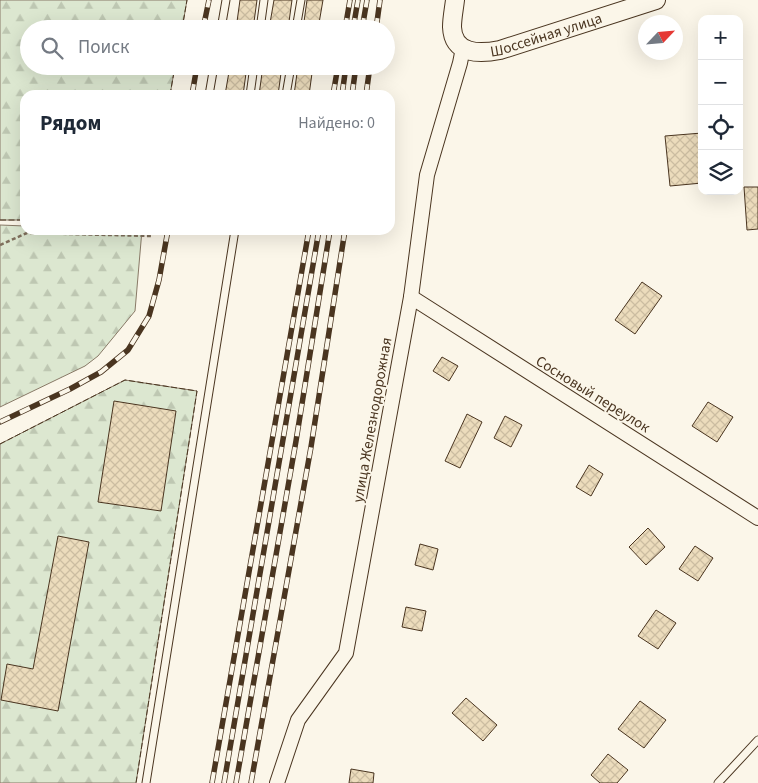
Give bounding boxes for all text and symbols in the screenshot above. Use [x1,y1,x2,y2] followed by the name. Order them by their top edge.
[489,8,605,63] street label: Шоссейная улица
[638,15,683,60] north arrow
[698,15,743,195] map controls
[698,15,743,60] button: +
[20,20,395,75] search box
[38,34,66,62] icon: search
[78,34,129,61] text: Поиск
[698,60,743,105] button: −
[698,105,743,150] button: locate
[40,108,101,138] text: Рядом
[298,112,375,134] text: Найдено: 0
[698,150,743,195] button: layers
[348,336,397,504] street label: улица Железнодорожная
[531,351,654,438] street label: Сосновый переулок

